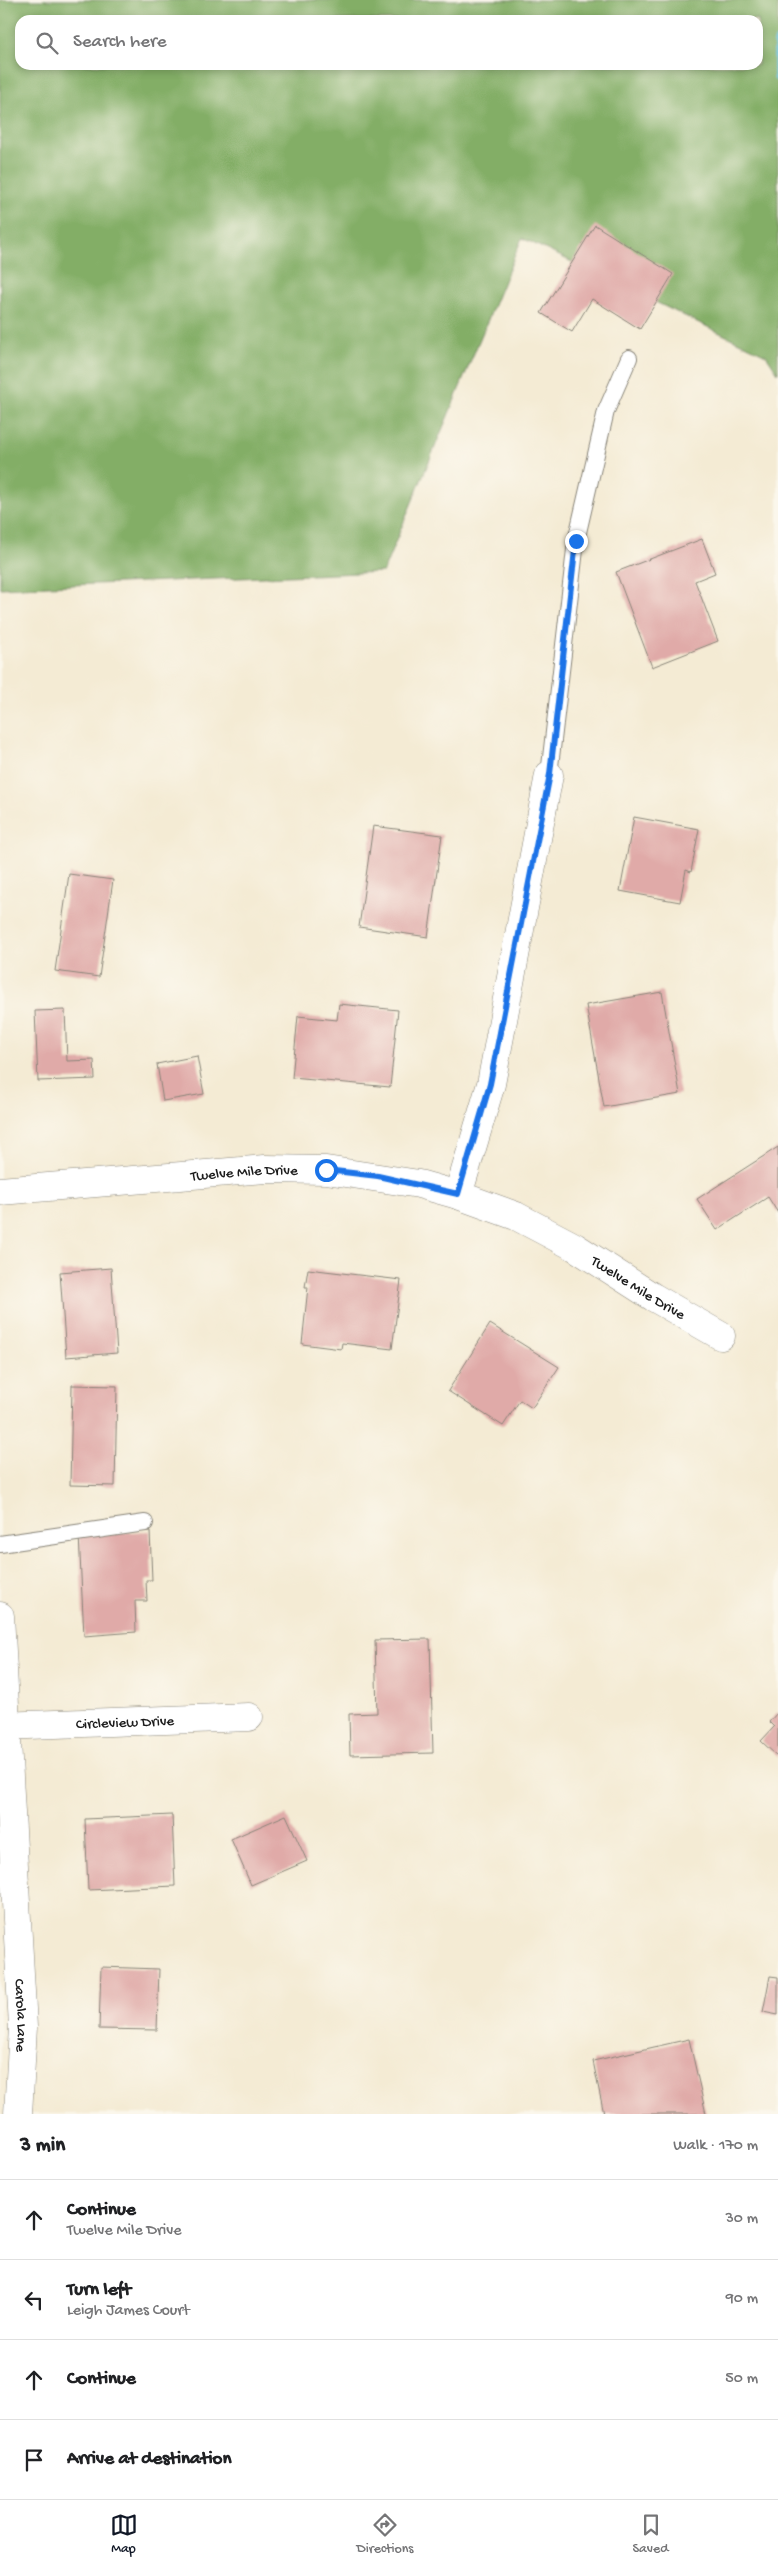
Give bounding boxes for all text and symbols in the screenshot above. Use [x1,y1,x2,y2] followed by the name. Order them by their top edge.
[15,15,763,70] search box
[33,29,61,57] icon: search
[73,31,167,54] text: Search here
[565,530,588,553] route end
[315,1159,338,1182] route start
[189,1162,298,1186] street label: Twelve Mile Drive
[586,1252,688,1325] street label: Twelve Mile Drive
[75,1713,175,1734] street label: Circleview Drive
[9,1978,30,2053] street label: Carola Lane
[20,2134,65,2159] text: 3 min
[673,2137,758,2156] text: Walk · 170 m
[67,2199,136,2222] text: Continue
[20,2206,48,2234] icon: ahead
[725,2210,758,2229] text: 30 m
[67,2222,181,2241] text: Twelve Mile Drive
[67,2279,131,2302] text: Turn left
[20,2286,48,2314] icon: left
[726,2290,758,2309] text: 90 m
[67,2302,189,2321] text: Leigh James Court
[20,2366,48,2394] icon: ahead
[67,2368,136,2391] text: Continue
[725,2370,758,2389] text: 50 m
[20,2446,48,2474] icon: arrive
[67,2448,231,2471] text: Arrive at destination
[110,2511,138,2558] tab: Map
[357,2511,414,2558] tab: Directions
[633,2511,668,2558] tab: Saved

